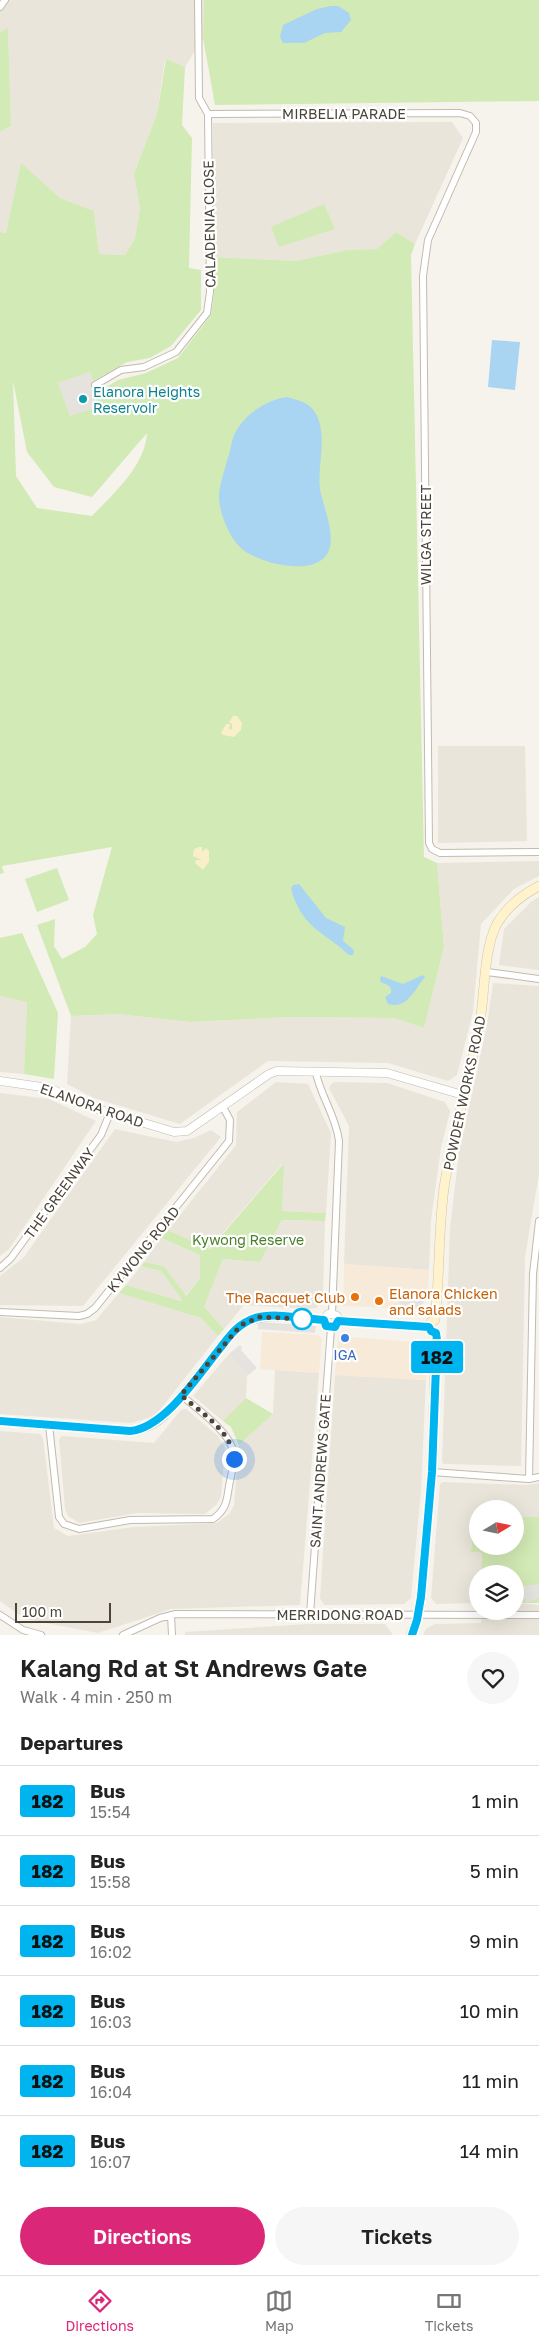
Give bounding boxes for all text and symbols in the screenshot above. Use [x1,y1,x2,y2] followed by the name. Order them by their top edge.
[282,105,406,122] street label: MIRBELIA PARADE
[199,160,219,288] street label: CALADENIA CLOSE
[93,383,200,416] place label: Elanora Heights Reservoir
[77,393,89,405] marker: Elanora Heights Reservoir
[417,484,434,585] street label: WILGA STREET
[439,1014,489,1172] street label: POWDER WORKS ROAD
[38,1079,146,1131] street label: ELANORA ROAD
[20,1144,98,1242] street label: THE GREENWAY
[103,1203,183,1295] street label: KYWONG ROAD
[192,1231,304,1248] park label: Kywong Reserve
[389,1285,498,1318] place label: Elanora Chicken and salads
[226,1289,345,1306] place label: The Racquet Club
[349,1291,361,1303] marker: The Racquet Club
[373,1295,385,1307] marker: Elanora Chicken and salads
[291,1308,313,1330] unlabelled marker
[339,1332,351,1344] marker: IGA
[408,1341,466,1373] line badge: 182
[333,1346,357,1363] place label: IGA
[421,1346,453,1368] text: 182
[306,1394,334,1548] street label: SAINT ANDREWS GATE
[222,1447,247,1472] your location
[469,1500,524,1555] north arrow
[469,1500,524,1620] map controls
[469,1565,524,1620] button: layers
[15,1600,111,1623] scale bar
[22,1603,62,1620] text: 100 m
[277,1606,403,1623] street label: MERRIDONG ROAD
[467,1652,519,1704] button: heart
[20,1653,367,1682] text: Kalang Rd at St Andrews Gate
[20,1687,172,1707] text: Walk · 4 min · 250 m
[20,1731,123,1754] text: Departures
[90,1779,125,1802] text: Bus
[471,1789,519,1812] text: 1 min
[32,1790,63,1812] text: 182
[90,1802,131,1822] text: 15:54
[90,1849,125,1872] text: Bus
[470,1859,519,1882] text: 5 min
[32,1860,63,1882] text: 182
[90,1872,131,1892] text: 15:58
[90,1919,125,1942] text: Bus
[469,1929,519,1952] text: 9 min
[32,1930,63,1952] text: 182
[90,1942,131,1962] text: 16:02
[90,1989,125,2012] text: Bus
[460,1999,519,2022] text: 10 min
[32,2000,63,2022] text: 182
[90,2012,132,2032] text: 16:03
[90,2059,125,2082] text: Bus
[462,2069,519,2092] text: 11 min
[32,2070,63,2092] text: 182
[90,2082,132,2102] text: 16:04
[90,2129,125,2152] text: Bus
[460,2139,519,2162] text: 14 min
[32,2140,63,2162] text: 182
[90,2152,131,2172] text: 16:07
[20,2207,265,2265] button: Directions
[275,2207,519,2265] button: Tickets
[66,2287,134,2334] tab: Directions
[265,2287,294,2334] tab: Map
[425,2287,473,2334] tab: Tickets

